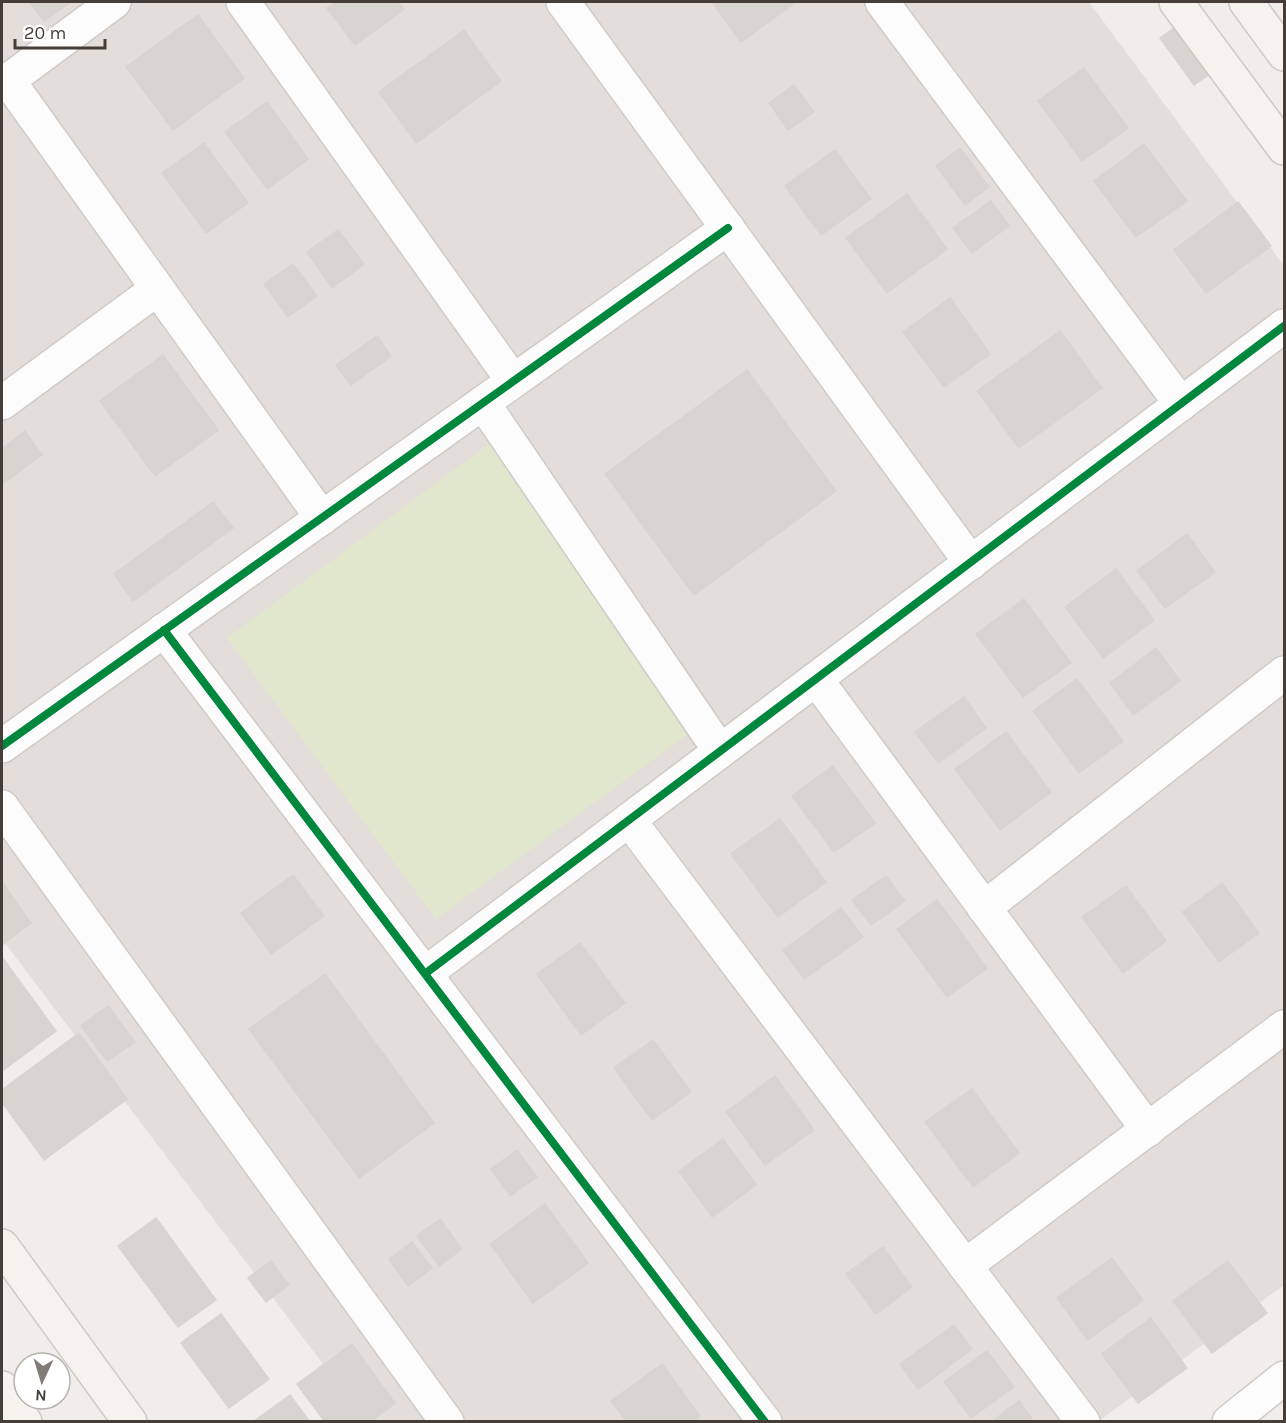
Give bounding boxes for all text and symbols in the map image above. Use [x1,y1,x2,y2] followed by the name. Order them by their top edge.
[15,12,105,50] scale bar
[24,22,66,44] text: 20 m
[12,1351,72,1411] north arrow
[35,1386,47,1405] text: N

